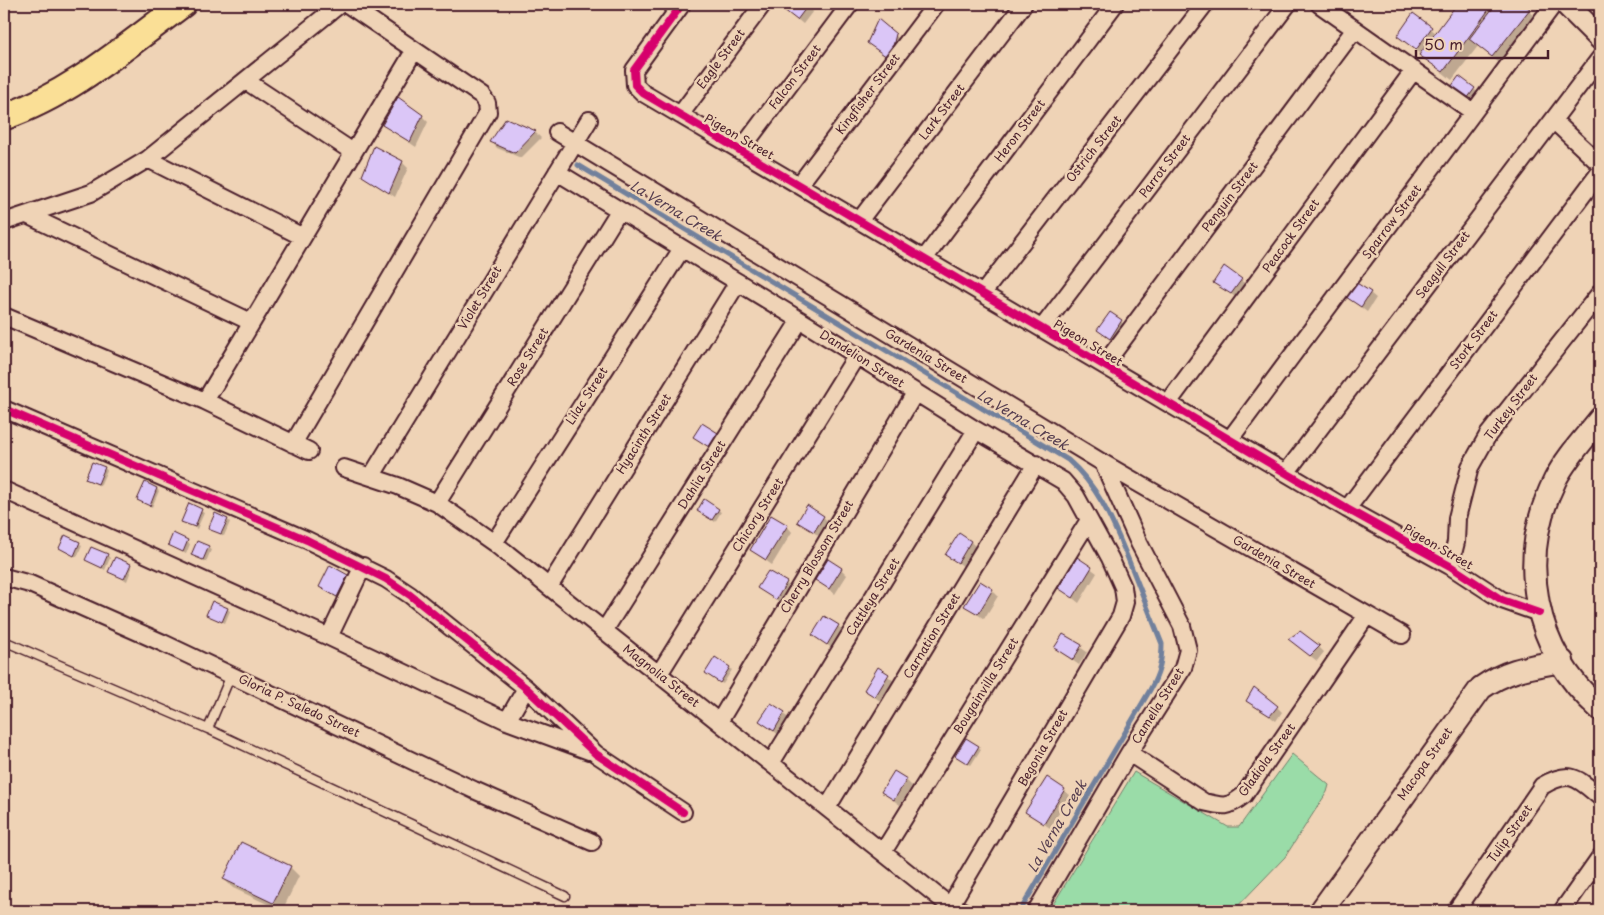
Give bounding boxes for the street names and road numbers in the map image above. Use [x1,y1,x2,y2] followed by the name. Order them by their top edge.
[692,25,749,92] street label: Eagle Street
[764,40,825,113] street label: Falcon Street
[831,49,904,138] street label: Kingfisher Street
[914,79,968,143] street label: Lark Street
[990,95,1049,166] street label: Heron Street
[701,109,778,163] street label: Pigeon Street
[1061,111,1125,186] street label: Ostrich Street
[1134,130,1194,201] street label: Parrot Street
[1197,157,1262,235] street label: Penguin Street
[1357,180,1425,262] street label: Sparrow Street
[1257,195,1323,276] street label: Peacock Street
[1411,227,1474,302] street label: Seagull Street
[453,262,505,333] street label: Violet Street
[1445,306,1502,373] street label: Stork Street
[1051,314,1127,370] street label: Pigeon Street
[882,323,971,387] street label: Gardenia Street
[502,324,552,389] street label: Rose Street
[817,325,908,391] street label: Dandelion Street
[561,363,612,428] street label: Lilac Street
[1479,369,1541,443] street label: Turkey Street
[611,390,675,477] street label: Hyacinth Street
[673,436,730,513] street label: Dahlia Street
[727,474,787,555] street label: Chicory Street
[775,496,857,616] street label: Cherry Blossom Street
[1400,519,1477,573] street label: Pigeon Street
[1230,530,1319,592] street label: Gardenia Street
[841,554,903,639] street label: Cattleya Street
[898,589,964,682] street label: Carnation Street
[948,634,1022,737] street label: Bougainvilla Street
[619,640,704,711] street label: Magnolia Street
[1127,664,1188,747] street label: Camella Street
[236,669,363,741] street label: Gloria P. Saledo Street
[1013,706,1072,789] street label: Begonia Street
[1233,719,1299,800] street label: Gladiola Street
[1392,723,1456,804] street label: Macopa Street
[1482,800,1536,866] street label: Tulip Street

